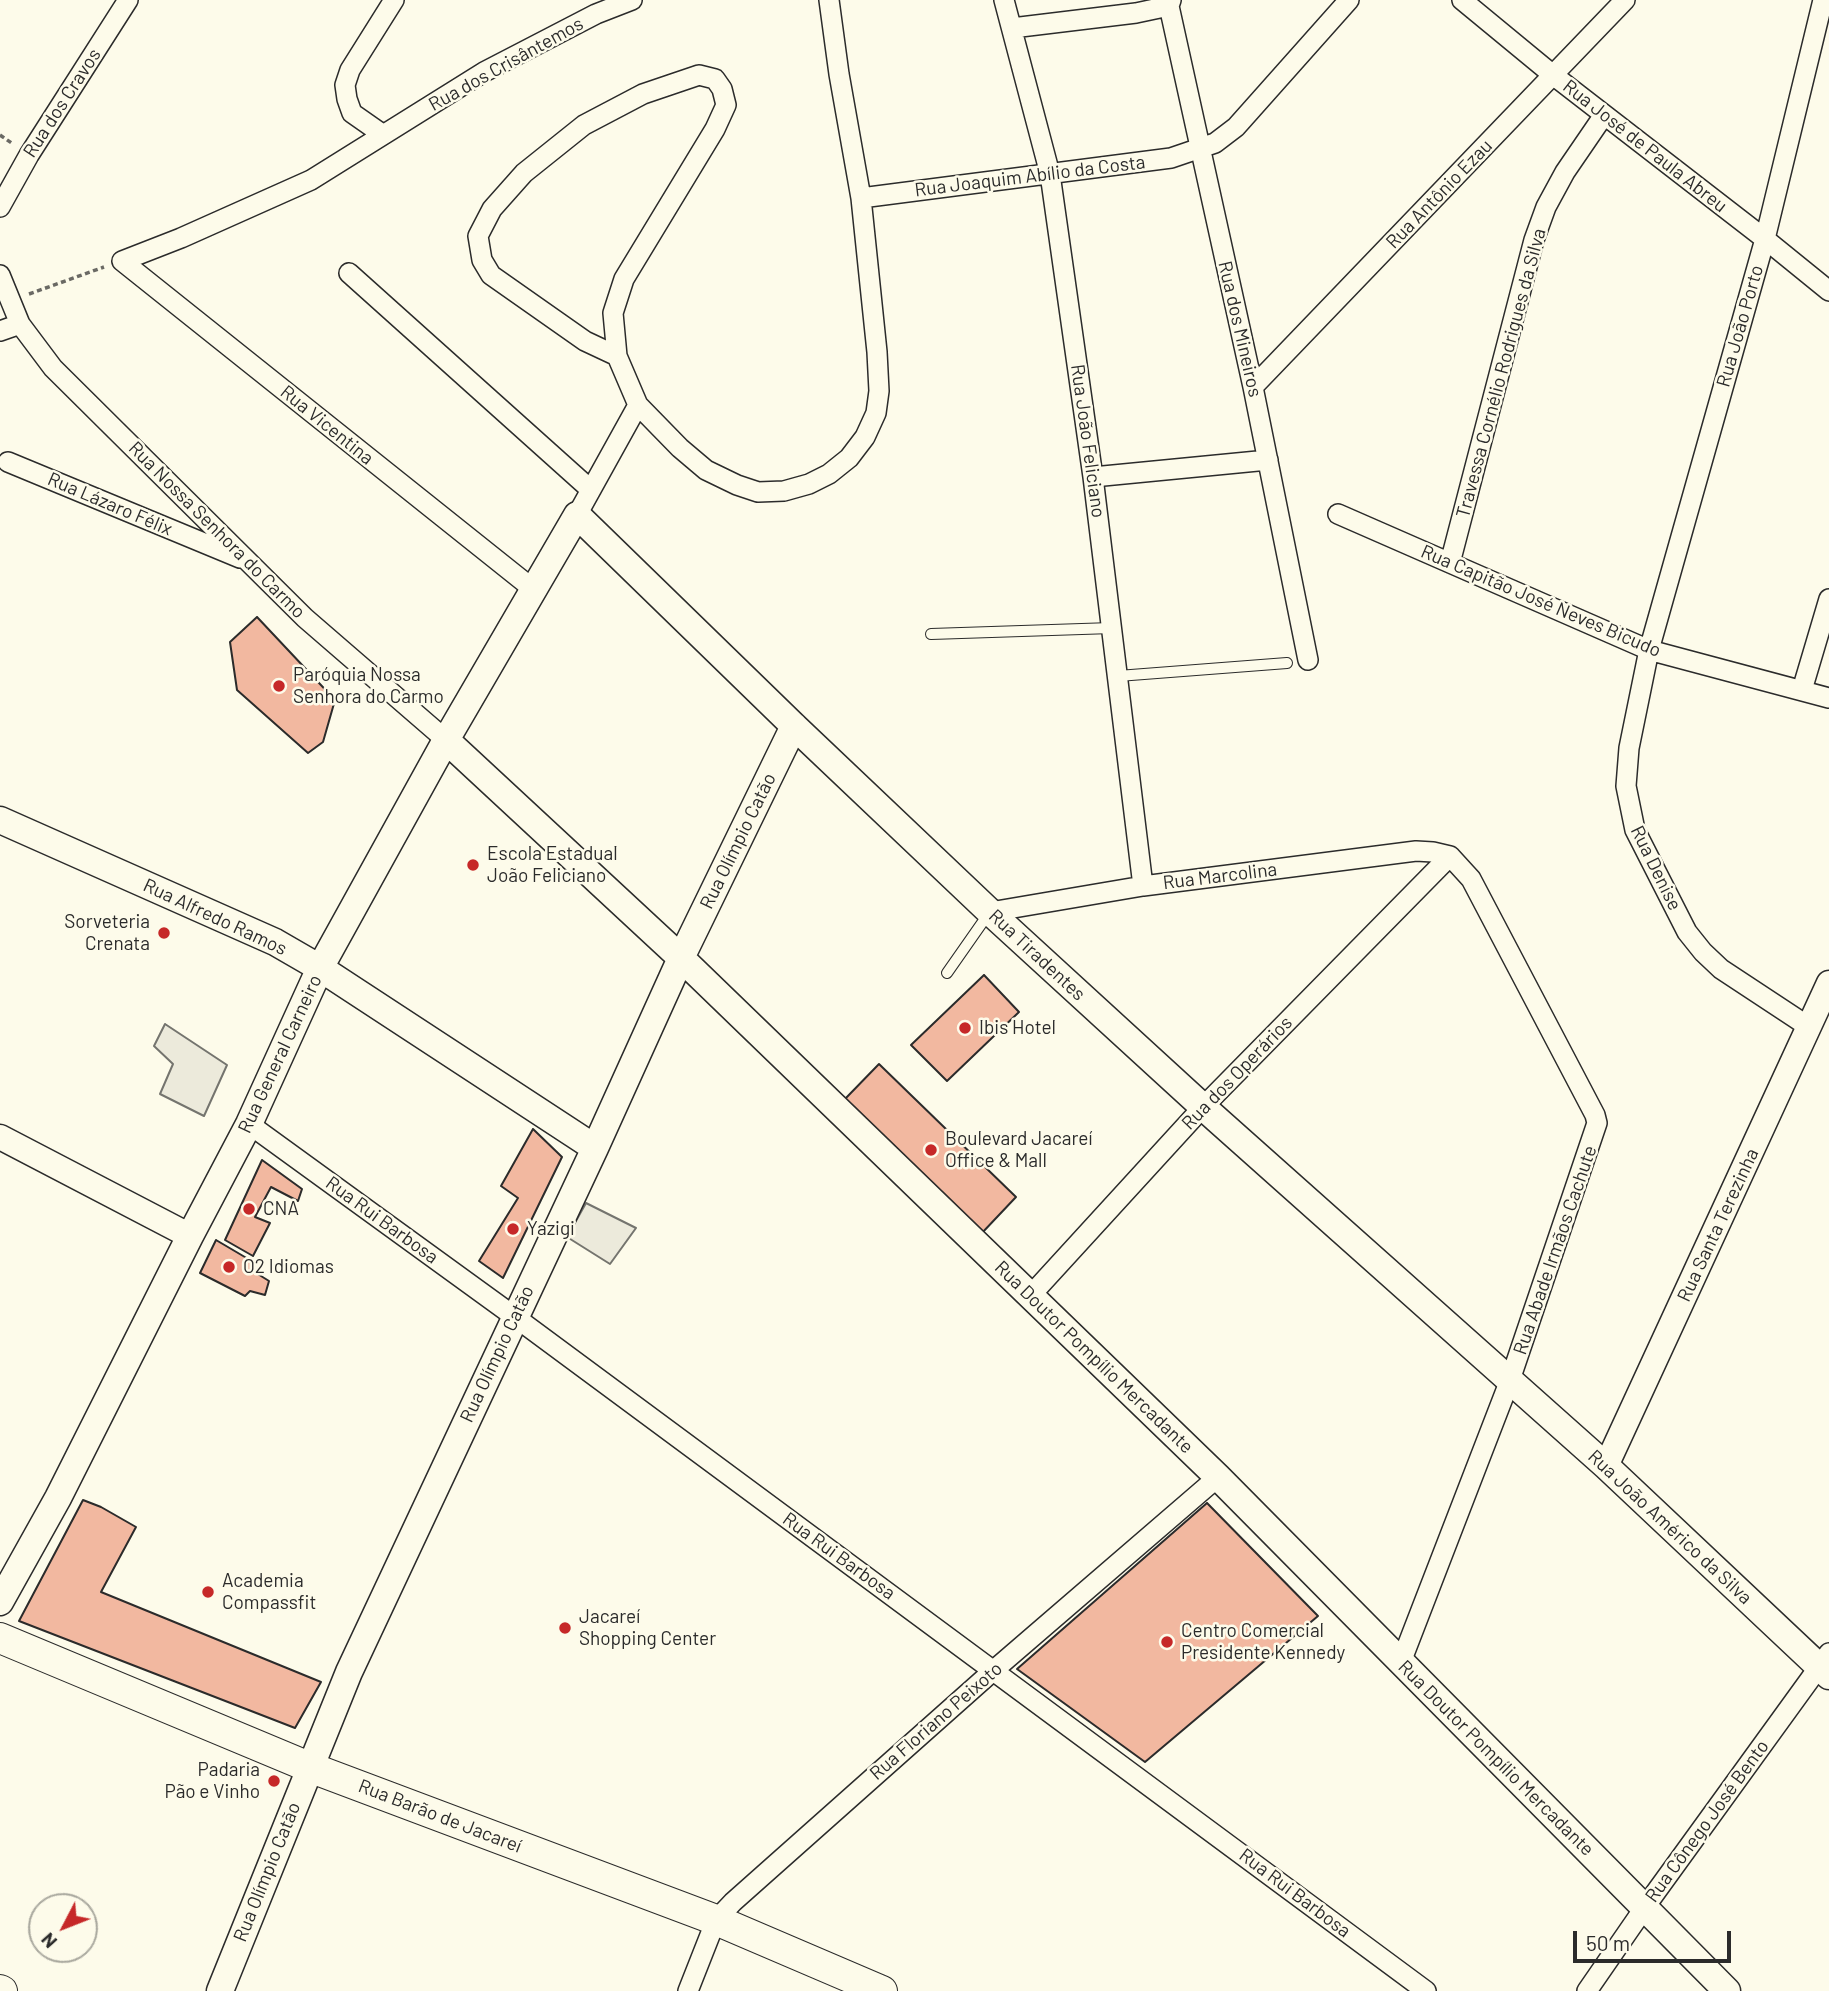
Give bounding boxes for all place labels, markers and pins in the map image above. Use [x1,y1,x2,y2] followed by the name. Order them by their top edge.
[293,664,444,708] place label: Paróquia Nossa Senhora do Carmo
[271,678,287,694] marker: Paróquia Nossa Senhora do Carmo
[487,843,618,887] place label: Escola Estadual João Feliciano
[465,857,481,873] marker: Escola Estadual João Feliciano
[64,911,150,955] place label: Sorveteria Crenata
[156,925,172,941] marker: Sorveteria Crenata
[979,1017,1056,1039] place label: Ibis Hotel
[957,1020,973,1036] marker: Ibis Hotel
[945,1128,1092,1172] place label: Boulevard Jacareí Office & Mall
[923,1142,939,1158] marker: Boulevard Jacareí Office & Mall
[263,1198,299,1220] place label: CNA
[241,1201,257,1217] marker: CNA
[527,1218,575,1240] place label: Yazigi
[505,1221,521,1237] marker: Yazigi
[243,1256,334,1278] place label: O2 Idiomas
[221,1259,237,1275] marker: O2 Idiomas
[222,1570,316,1614] place label: Academia Compassfit
[200,1584,216,1600] marker: Academia Compassfit
[579,1606,716,1650] place label: Jacareí Shopping Center
[557,1620,573,1636] marker: Jacareí Shopping Center
[1181,1620,1345,1664] place label: Centro Comercial Presidente Kennedy
[1159,1634,1175,1650] marker: Centro Comercial Presidente Kennedy
[164,1759,260,1803] place label: Padaria Pão e Vinho
[266,1773,282,1789] marker: Padaria Pão e Vinho

